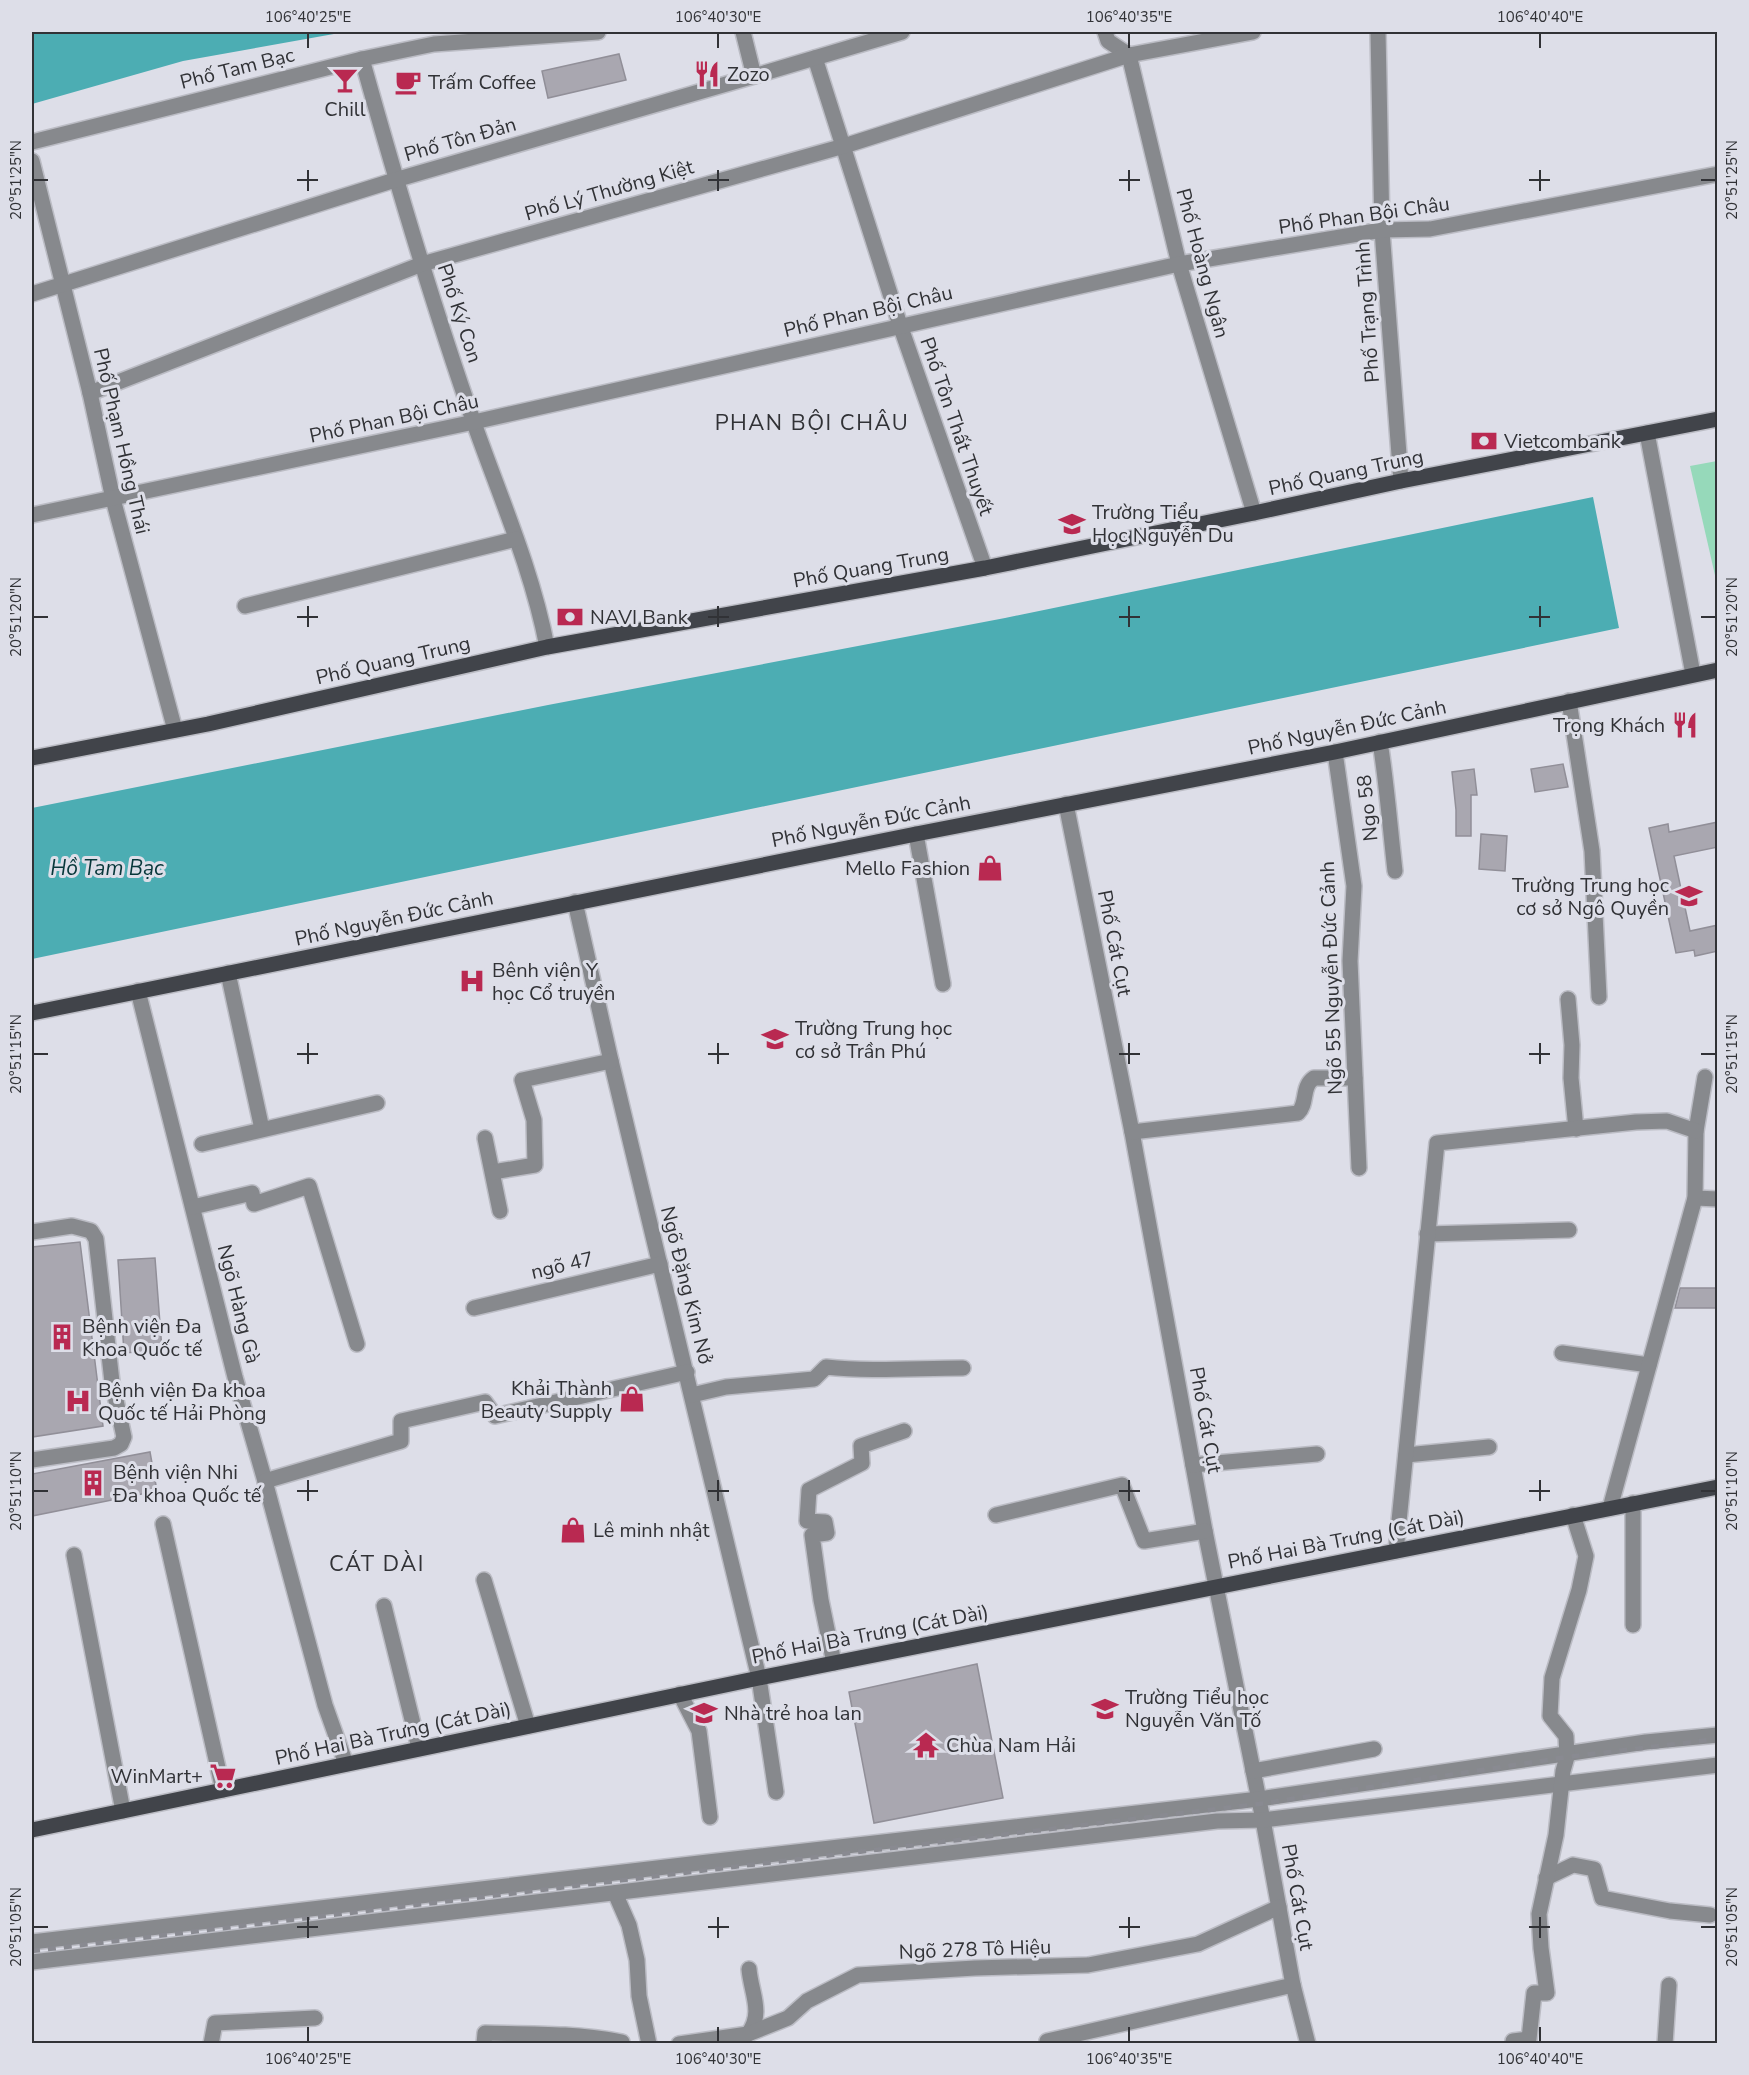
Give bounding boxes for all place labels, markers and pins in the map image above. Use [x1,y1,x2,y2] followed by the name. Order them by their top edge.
[692,59,722,89] restaurant icon: Zozo
[727,61,770,88] place label: Zozo
[330,65,360,95] bar icon: Chill
[393,67,423,97] cafe icon: Trấm Coffee
[428,69,536,96] place label: Trấm Coffee
[324,96,366,123] place label: Chill
[1469,426,1499,456] bank icon: Vietcombank
[1503,428,1622,455] place label: Vietcombank
[1092,499,1234,549] place label: Trường Tiểu Học Nguyễn Du
[1057,509,1087,539] school or university icon: Trường Tiểu Học Nguyễn Du
[555,602,585,632] bank icon: NAVI Bank
[590,604,689,631] place label: NAVI Bank
[1670,710,1700,740] restaurant icon: Trọng Khách
[1553,712,1665,739] place label: Trọng Khách
[975,853,1005,883] shop icon: Mello Fashion
[845,855,970,882] place label: Mello Fashion
[1512,872,1669,922] place label: Trường Trung học cơ sở Ngô Quyền
[1674,881,1704,911] school or university icon: Trường Trung học cơ sở Ngô Quyền
[492,957,615,1007] place label: Bênh viện Y học Cổ truyền
[457,966,487,996] hospital icon: Bênh viện Y học Cổ truyền
[795,1015,952,1065] place label: Trường Trung học cơ sở Trần Phú
[760,1024,790,1054] school or university icon: Trường Trung học cơ sở Trần Phú
[82,1313,203,1363] place label: Bệnh viện Đa Khoa Quốc tế
[47,1322,77,1352] building icon: Bệnh viện Đa Khoa Quốc tế
[481,1375,613,1425] place label: Khải Thành Beauty Supply
[98,1377,267,1427] place label: Bệnh viện Đa khoa Quốc tế Hải Phòng
[617,1384,647,1414] shop icon: Khải Thành Beauty Supply
[63,1386,93,1416] hospital icon: Bệnh viện Đa khoa Quốc tế Hải Phòng
[112,1459,262,1509] place label: Bệnh viện Nhi Đa khoa Quốc tế
[78,1468,108,1498] building icon: Bệnh viện Nhi Đa khoa Quốc tế
[558,1515,588,1545] shop icon: Lê minh nhật
[593,1517,710,1544] place label: Lê minh nhật
[1125,1684,1269,1734] place label: Trường Tiểu học Nguyễn Văn Tố
[1090,1694,1120,1724] school or university icon: Trường Tiểu học Nguyễn Văn Tố
[689,1698,719,1728] school or university icon: Nhà trẻ hoa lan
[724,1700,862,1727] place label: Nhà trẻ hoa lan
[911,1730,941,1760] temple icon: Chùa Nam Hải
[946,1732,1076,1759] place label: Chùa Nam Hải
[208,1761,238,1791] supermarket icon: WinMart+
[111,1763,203,1790] place label: WinMart+

